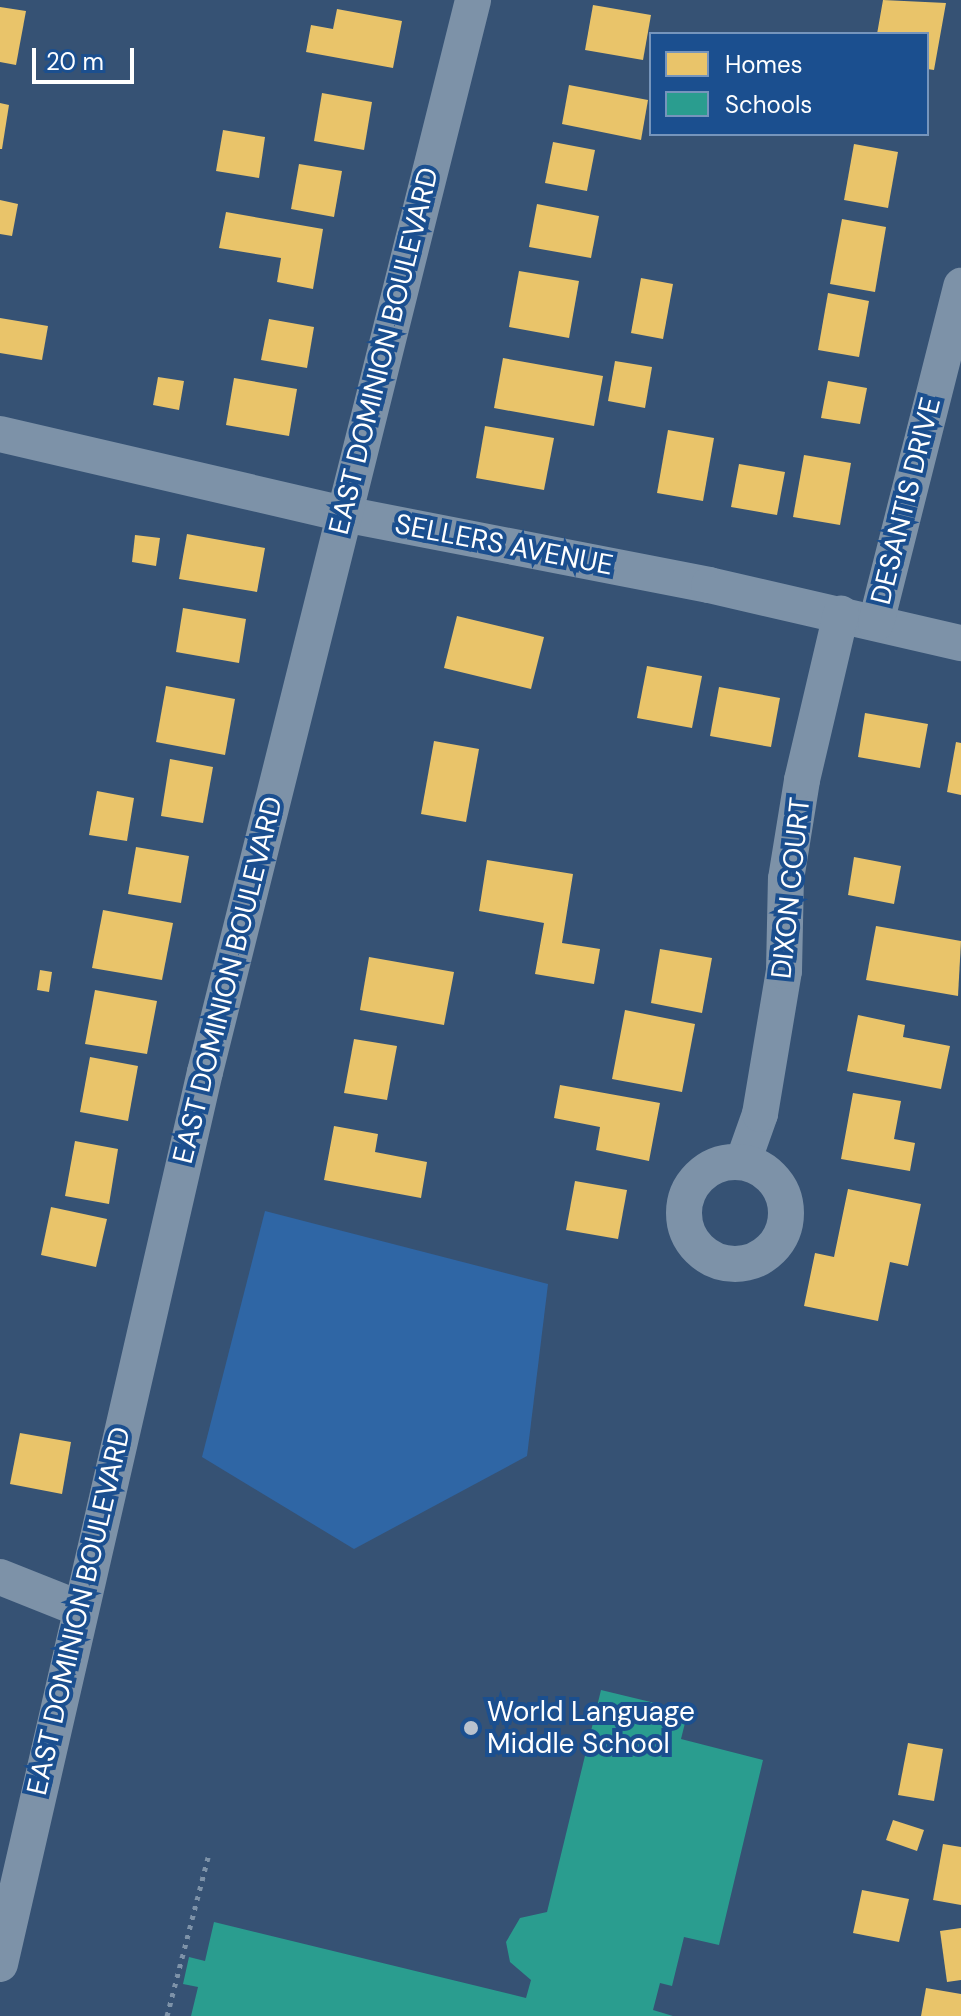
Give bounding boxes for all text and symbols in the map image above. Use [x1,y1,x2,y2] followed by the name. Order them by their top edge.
[36,32,138,82] scale bar
[649,32,929,136] legend
[46,46,104,77] text: 20 m
[725,49,803,80] text: Homes
[725,89,812,120] text: Schools
[322,164,446,538] street label: EAST DOMINION BOULEVARD
[864,394,948,608] street label: DESANTIS DRIVE
[392,507,616,583] street label: SELLERS AVENUE
[166,793,290,1167] street label: EAST DOMINION BOULEVARD
[765,796,817,980] street label: DIXON COURT
[20,1424,138,1798] street label: EAST DOMINION BOULEVARD
[487,1695,695,1761] place label: World Language Middle School
[462,1719,480,1737] marker: World Language Middle School

